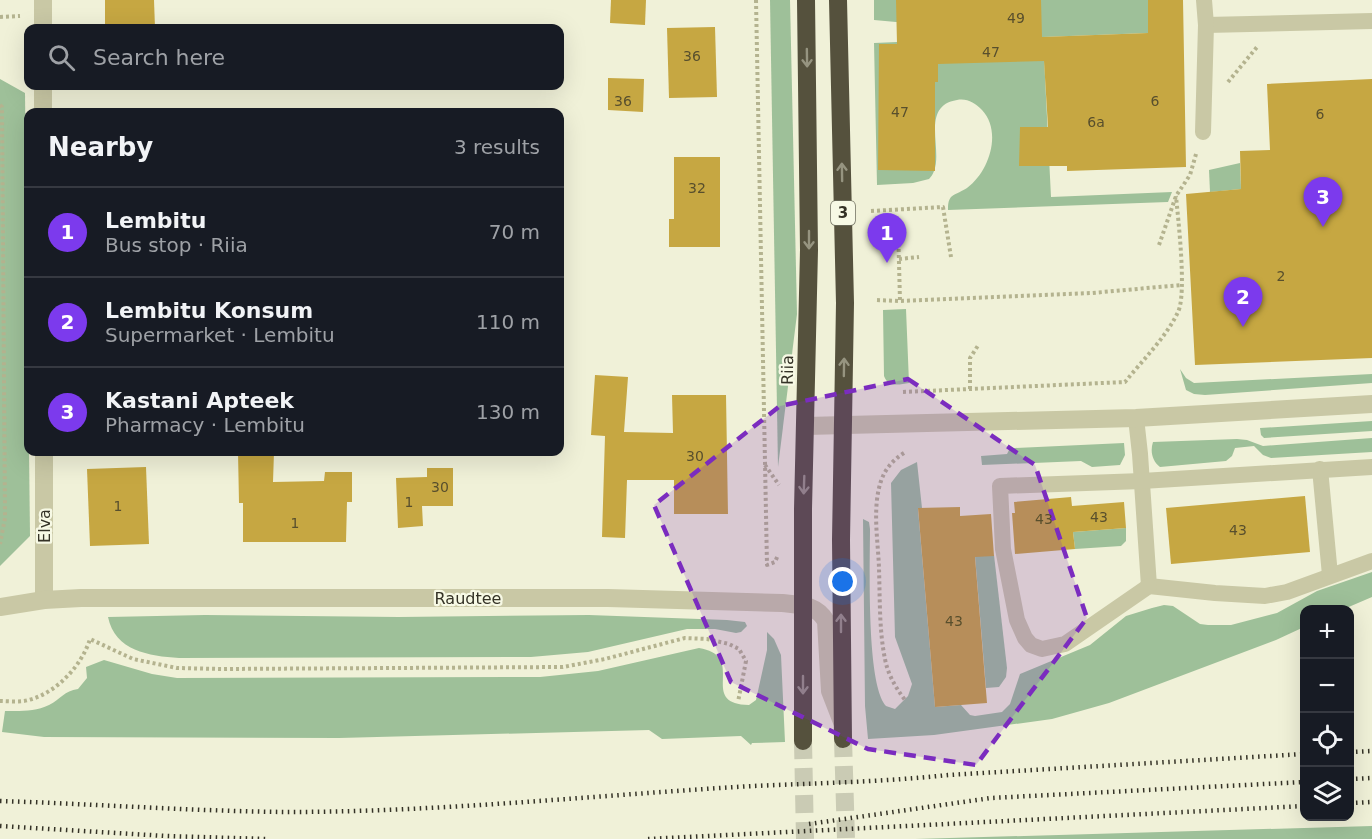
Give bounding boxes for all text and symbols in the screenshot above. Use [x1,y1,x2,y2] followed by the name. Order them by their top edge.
[1007,10,1025,26] house number: 49
[24,24,564,90] search box
[45,41,78,74] icon: search
[982,44,1000,60] house number: 47
[93,45,225,70] text: Search here
[683,48,701,64] house number: 36
[801,48,812,68] one-way arrow
[614,93,632,109] house number: 36
[1151,93,1160,109] house number: 6
[891,104,909,120] house number: 47
[1316,106,1325,122] house number: 6
[1087,114,1105,130] house number: 6a
[48,132,153,162] text: Nearby
[454,135,540,159] text: 3 results
[836,163,847,183] one-way arrow
[1304,178,1342,227] pin: 3
[688,180,706,196] house number: 32
[831,201,855,225] road number: 3
[105,208,206,233] text: Lembitu
[868,214,906,263] pin: 1
[61,220,74,244] text: 1
[489,220,540,244] text: 70 m
[803,229,815,249] one-way arrow
[105,233,248,257] text: Bus stop · Riia
[1277,268,1285,284] house number: 2
[1224,278,1262,327] pin: 2
[105,298,313,323] text: Lembitu Konsum
[61,310,74,334] text: 2
[476,310,540,334] text: 110 m
[105,323,335,347] text: Supermarket · Lembitu
[778,355,797,385] street label: Riia
[838,358,850,378] one-way arrow
[105,388,294,413] text: Kastani Apteek
[61,400,74,424] text: 3
[476,400,540,424] text: 130 m
[105,413,305,437] text: Pharmacy · Lembitu
[686,448,704,464] house number: 30
[798,474,809,494] one-way arrow
[431,479,449,495] house number: 30
[405,494,413,510] house number: 1
[114,498,122,514] house number: 1
[35,509,54,543] street label: Elva
[1090,509,1108,525] house number: 43
[1035,511,1053,527] house number: 43
[291,515,299,531] house number: 1
[1229,522,1247,538] house number: 43
[828,567,857,596] your location
[435,589,501,608] street label: Raudtee
[1300,605,1354,821] map controls
[1300,605,1354,659] button: +
[835,613,847,633] one-way arrow
[945,613,963,629] house number: 43
[1300,659,1354,713] button: −
[797,675,809,695] one-way arrow
[1300,713,1354,767] button: locate
[1300,767,1354,821] button: layers

